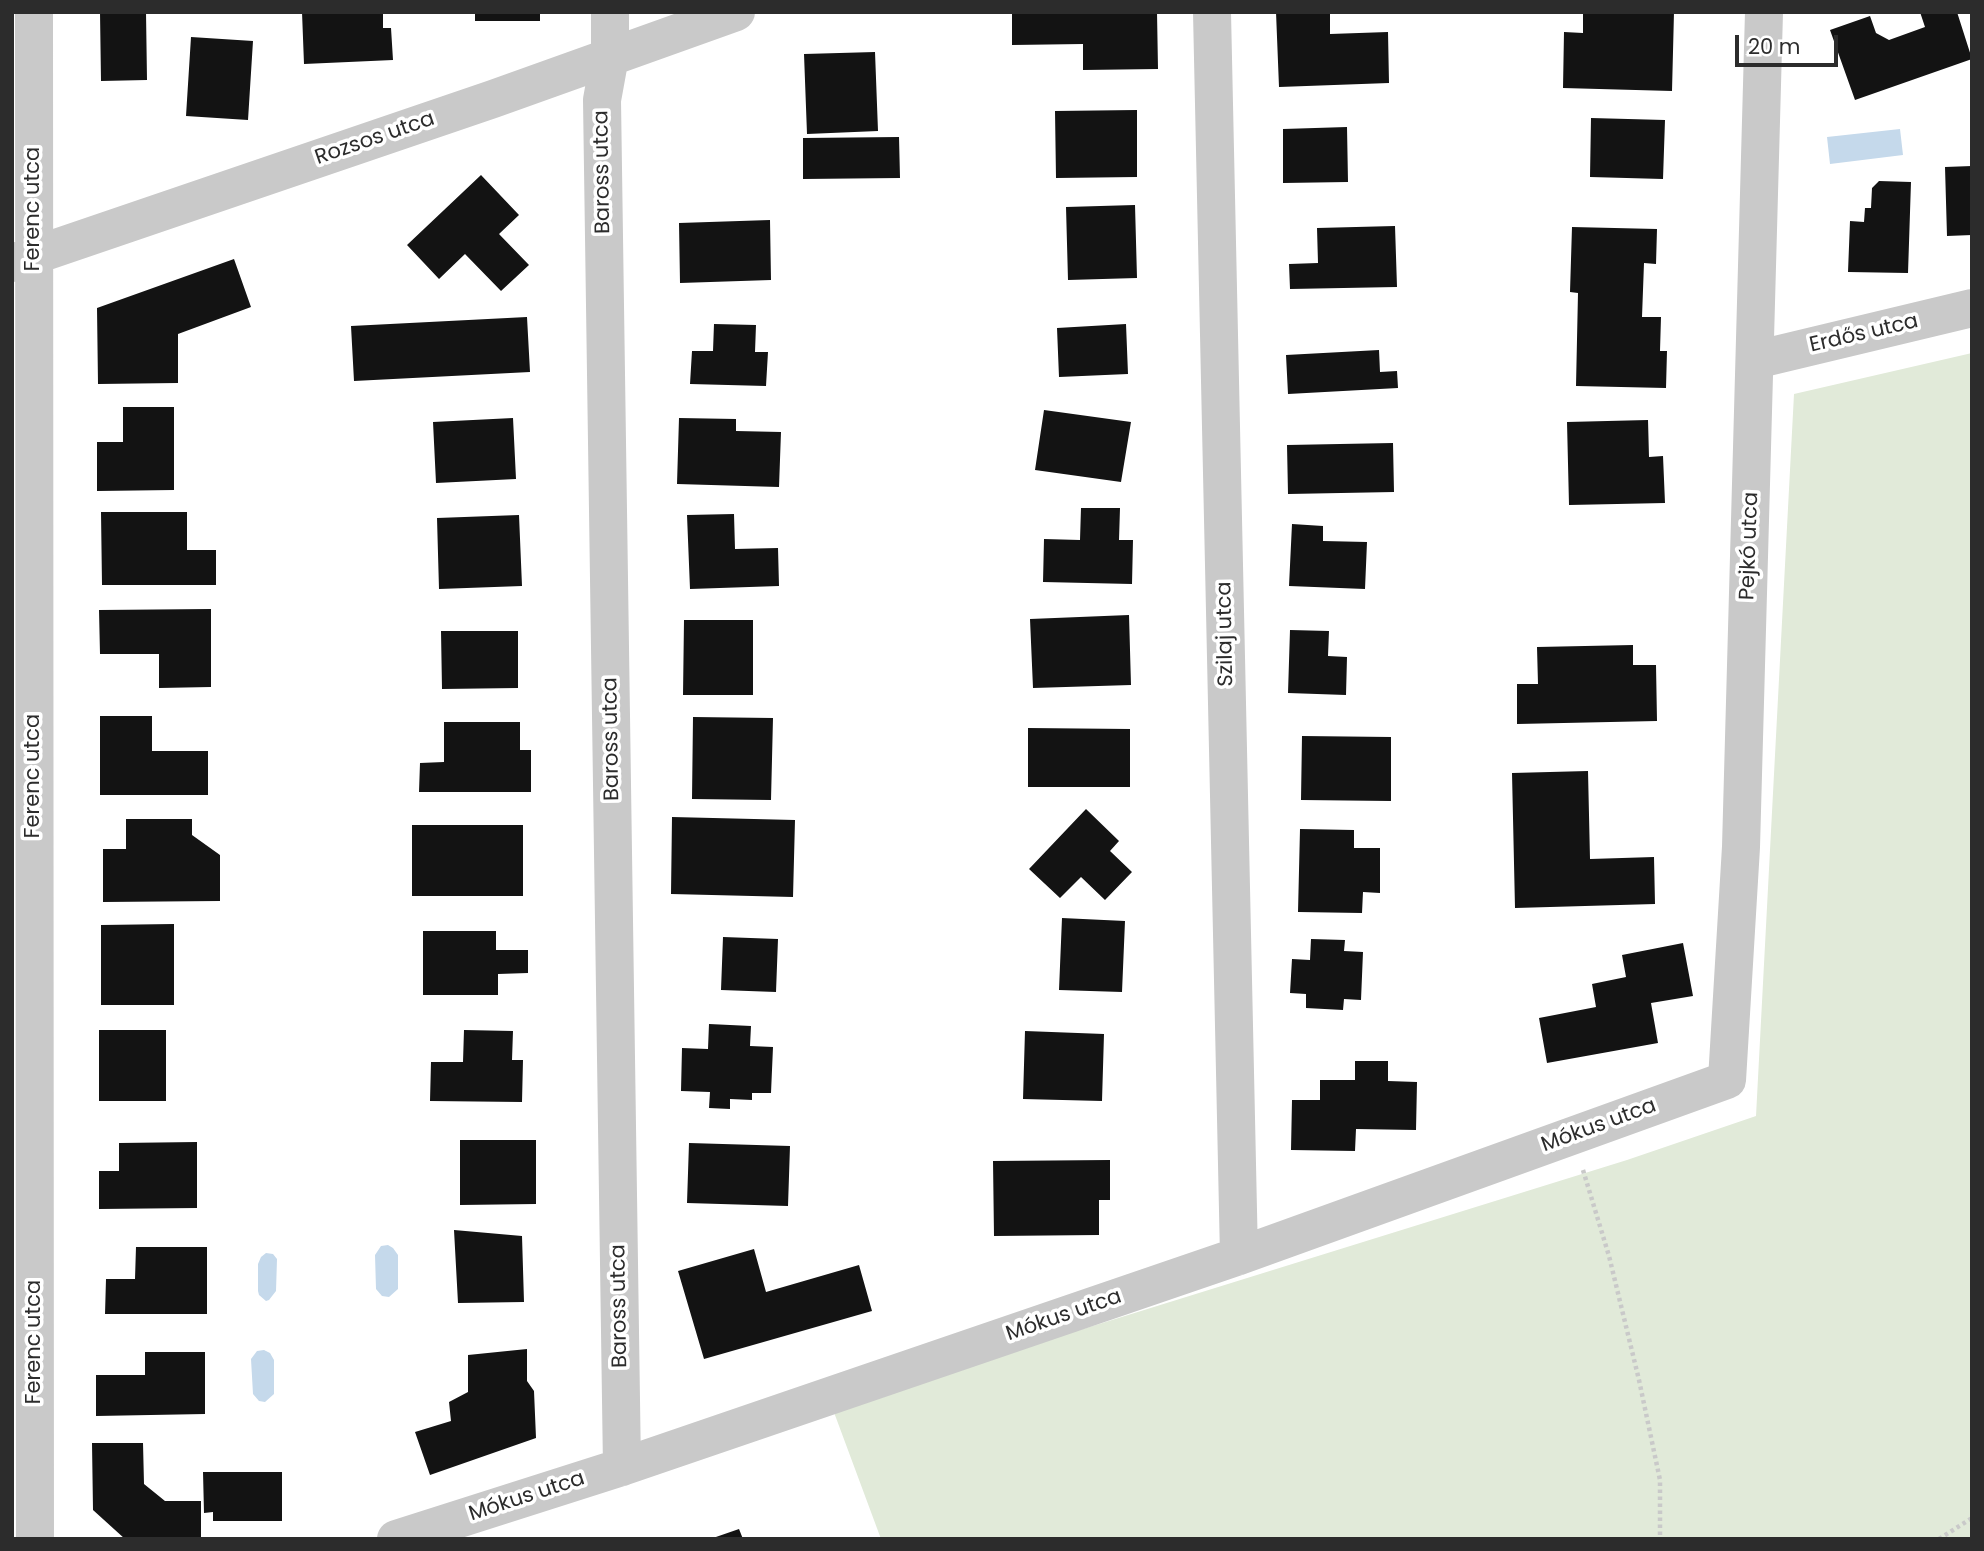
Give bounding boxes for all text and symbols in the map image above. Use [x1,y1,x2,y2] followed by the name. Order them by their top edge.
[1739,21,1842,65] scale bar
[1748,32,1801,61] text: 20 m
[312,107,438,171] street label: Rozsos utca
[589,110,617,234] street label: Baross utca
[21,147,47,271] street label: Ferenc utca
[1807,309,1921,359] street label: Erdős utca
[1736,491,1764,601] street label: Pejkó utca
[1212,581,1240,687] street label: Szilaj utca
[598,677,626,801] street label: Baross utca
[21,714,47,838] street label: Ferenc utca
[1538,1094,1660,1158] street label: Mókus utca
[606,1244,634,1368] street label: Baross utca
[22,1280,48,1404] street label: Ferenc utca
[1003,1284,1125,1348] street label: Mókus utca
[466,1466,588,1528] street label: Mókus utca

